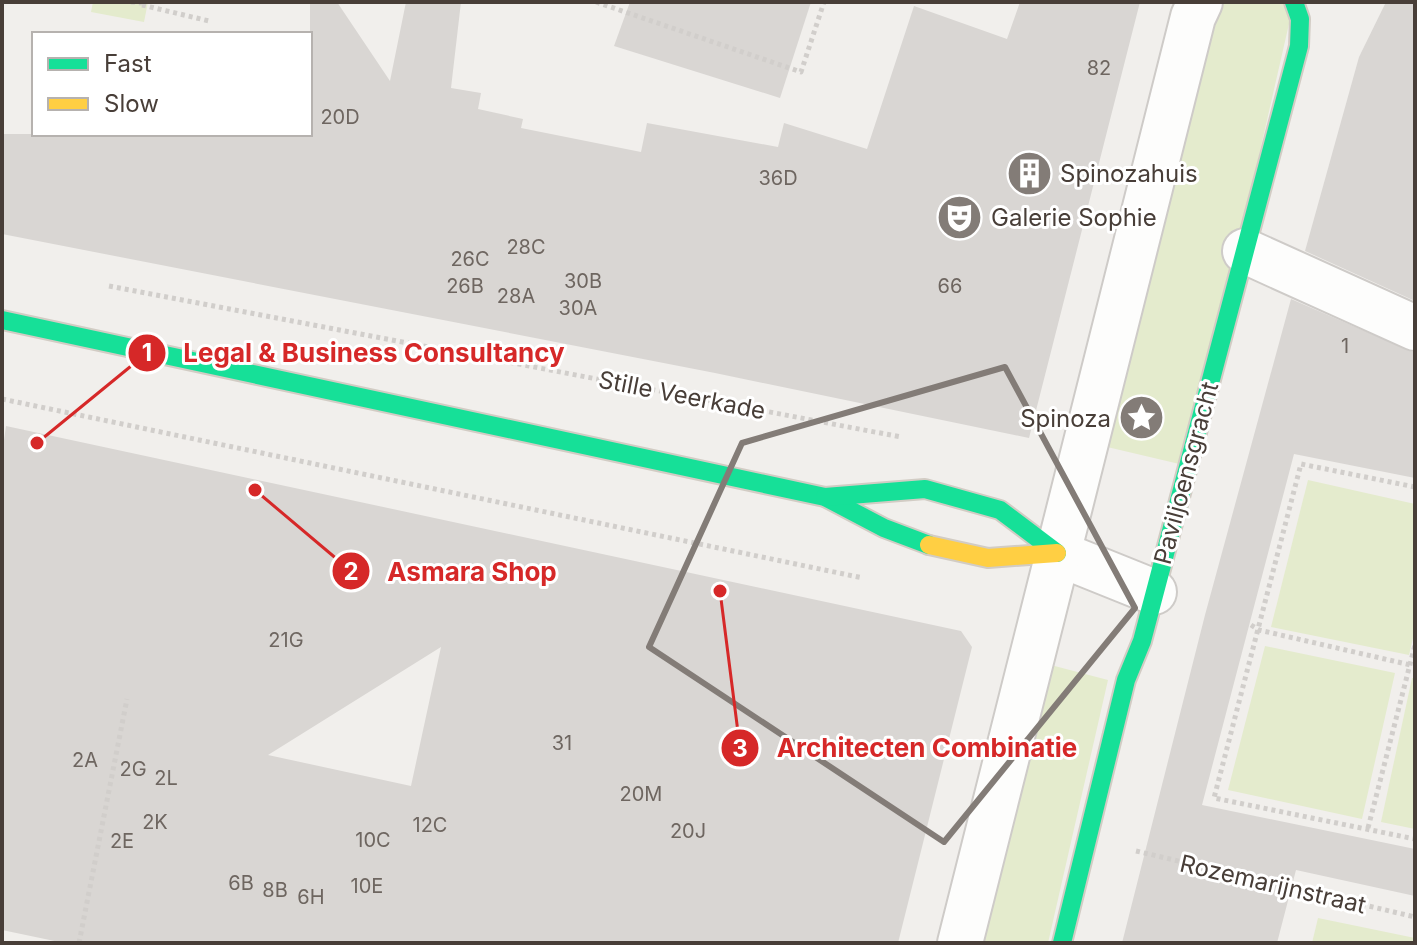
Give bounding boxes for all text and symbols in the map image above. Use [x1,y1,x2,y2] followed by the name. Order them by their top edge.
[32,32,312,136] legend
[104,49,152,78] text: Fast
[1087,56,1111,80] house number: 82
[104,89,159,118] text: Slow
[320,105,360,129] house number: 20D
[1005,149,1053,197] building icon: Spinozahuis
[1060,159,1198,188] place label: Spinozahuis
[758,166,798,190] house number: 36D
[936,193,984,241] theatre icon: Galerie Sophie
[991,203,1157,232] place label: Galerie Sophie
[506,235,546,259] house number: 28C
[450,247,490,271] house number: 26C
[564,269,602,293] house number: 30B
[446,274,484,298] house number: 26B
[938,274,962,298] house number: 66
[497,284,535,308] house number: 28A
[559,296,598,320] house number: 30A
[127,328,581,378] callout: Legal & Business Consultancy
[1341,334,1349,358] house number: 1
[183,337,565,368] text: Legal & Business Consultancy
[142,338,152,367] text: 1
[596,365,768,425] street label: Stille Veerkade
[1148,379,1224,567] street label: Paviljoensgracht
[1118,394,1166,442] place icon: Spinoza
[1020,404,1111,433] place label: Spinoza
[331,546,572,596] callout: Asmara Shop
[387,556,557,587] text: Asmara Shop
[343,557,359,586] text: 2
[268,628,304,652] house number: 21G
[720,723,1093,773] callout: Architecten Combinatie
[552,731,572,755] house number: 31
[777,732,1077,763] text: Architecten Combinatie
[732,734,748,763] text: 3
[72,748,98,772] house number: 2A
[119,757,147,781] house number: 2G
[154,766,178,790] house number: 2L
[620,782,662,806] house number: 20M
[142,810,168,834] house number: 2K
[413,813,447,837] house number: 12C
[670,819,706,843] house number: 20J
[355,828,391,852] house number: 10C
[110,829,134,853] house number: 2E
[1177,848,1369,920] street label: Rozemarijnstraat
[228,871,254,895] house number: 6B
[351,874,383,898] house number: 10E
[262,878,288,902] house number: 8B
[297,885,325,909] house number: 6H

